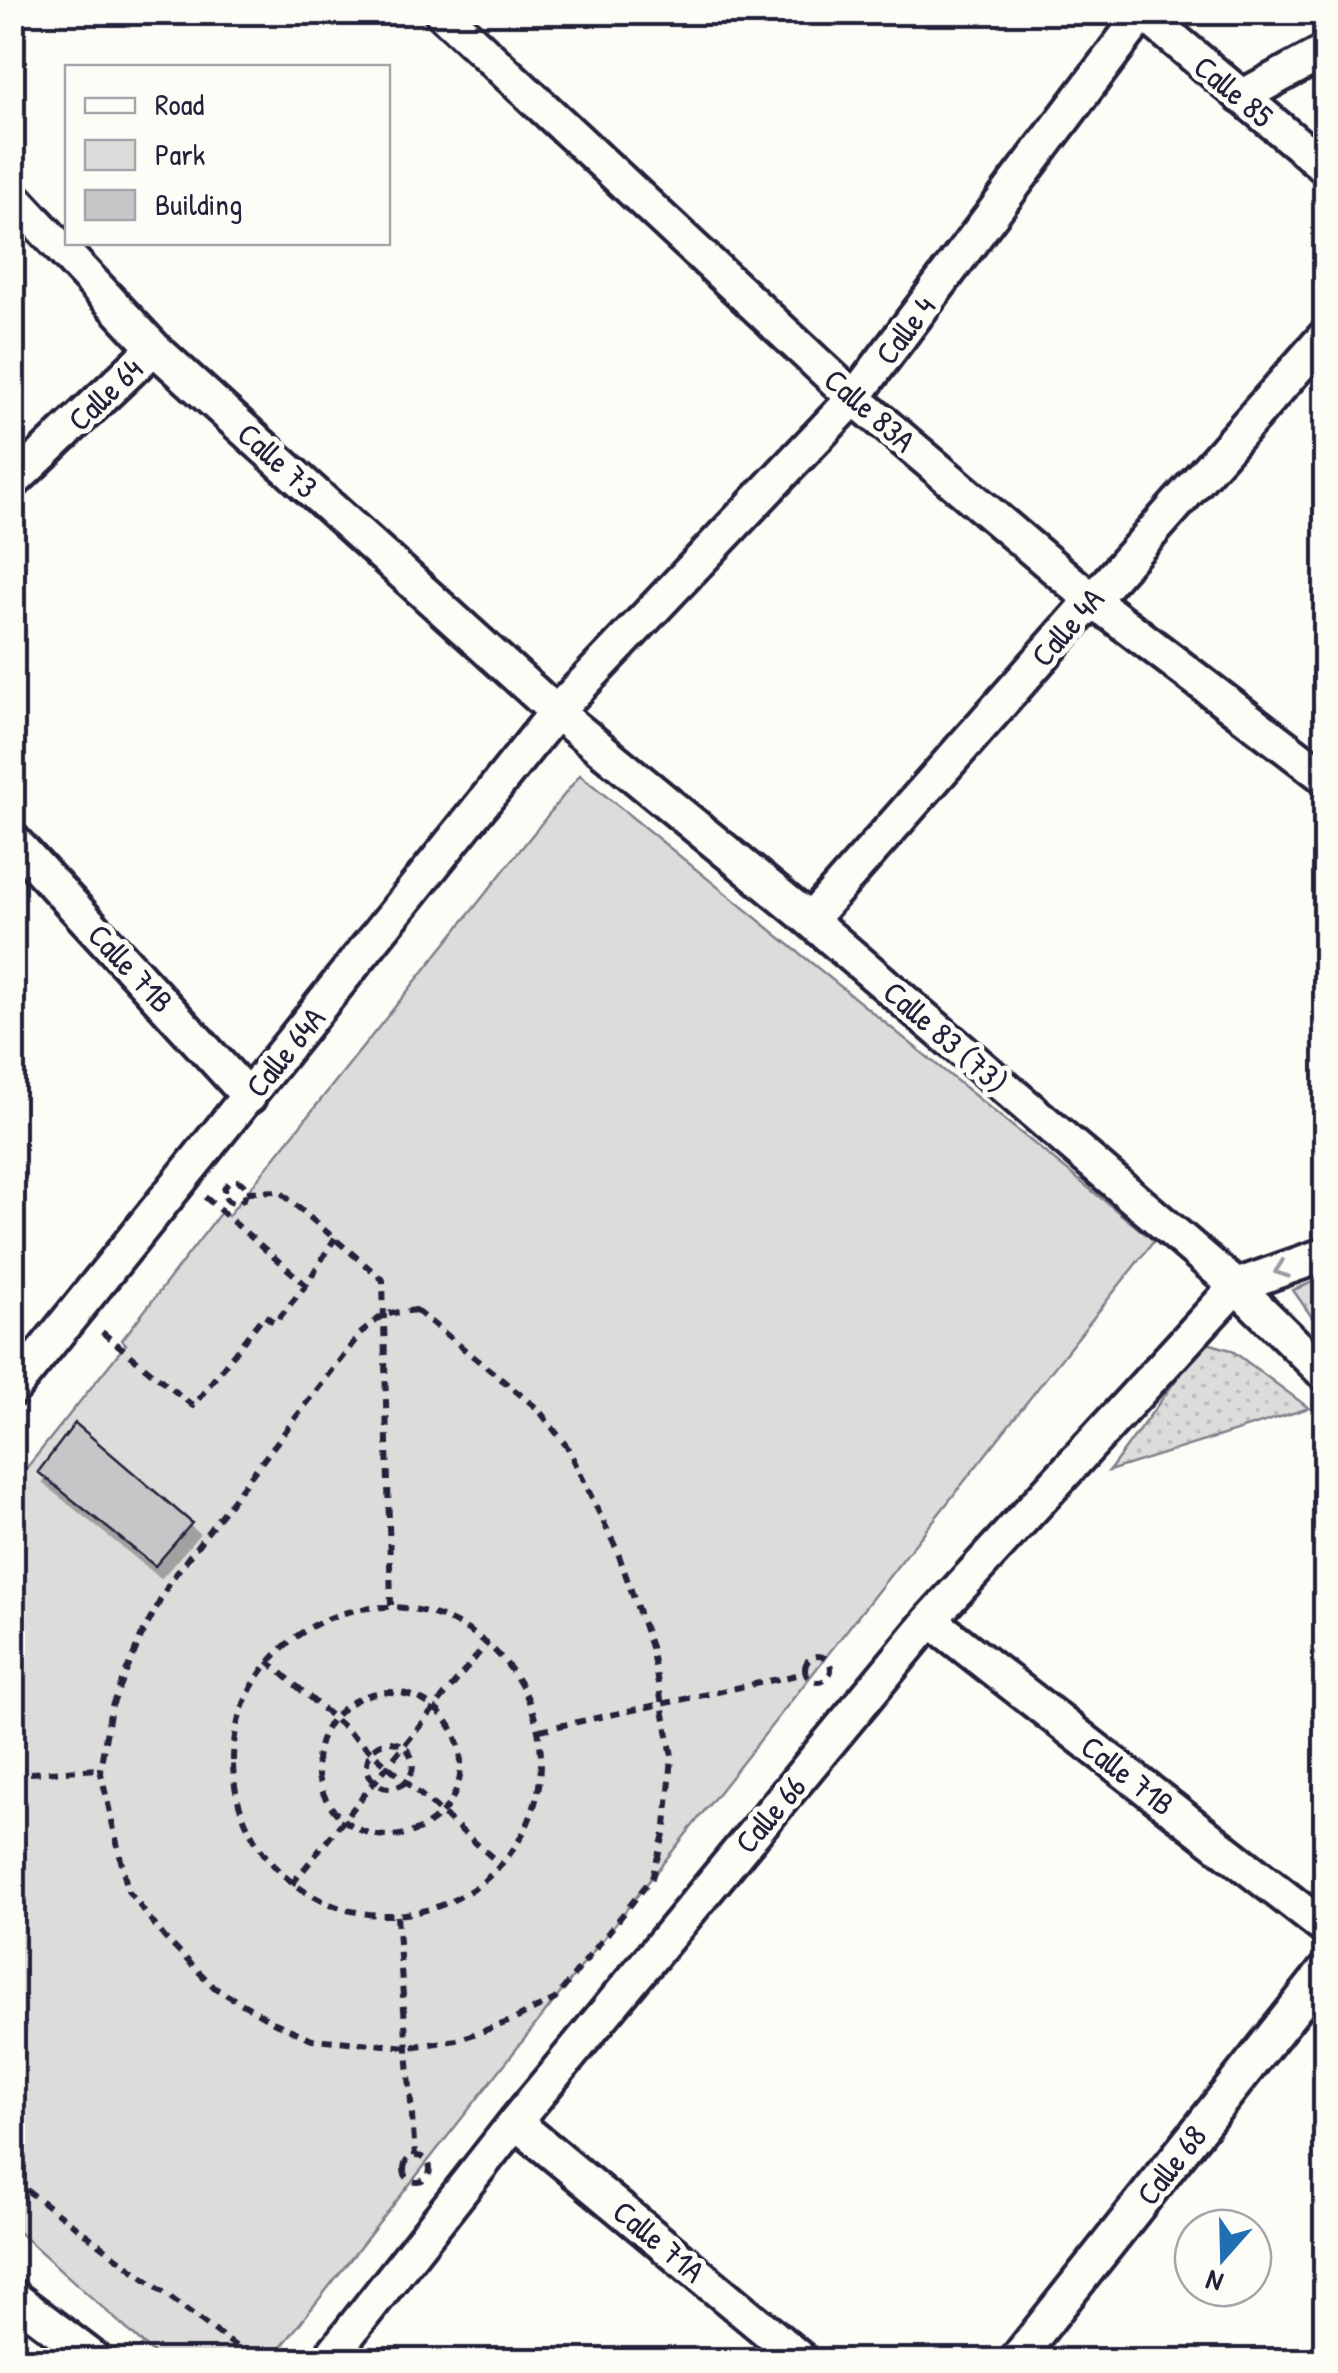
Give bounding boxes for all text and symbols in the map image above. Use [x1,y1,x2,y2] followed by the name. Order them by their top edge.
[1185,45,1283,137] street label: Calle 85
[65,65,390,245] legend
[155,84,204,124] text: Road
[155,134,205,174] text: Park
[155,184,242,224] text: Building
[865,287,945,373] street label: Calle 4
[58,348,152,440] street label: Calle 64
[815,358,925,462] street label: Calle 83A
[229,413,327,507] street label: Calle 73
[1021,578,1114,676] street label: Calle 4A
[79,914,183,1022] street label: Calle 71B
[875,971,1017,1103] street label: Calle 83 (73)
[235,998,335,1106] street label: Calle 64A
[1273,1258,1290,1279] one-way arrow
[1072,1725,1184,1825] street label: Calle 71B
[725,1766,815,1862] street label: Calle 66
[1126,2116,1216,2214] street label: Calle 68
[604,2190,714,2292] street label: Calle 71A
[1173,2208,1273,2308] north arrow
[1201,2261,1228,2302] text: N

